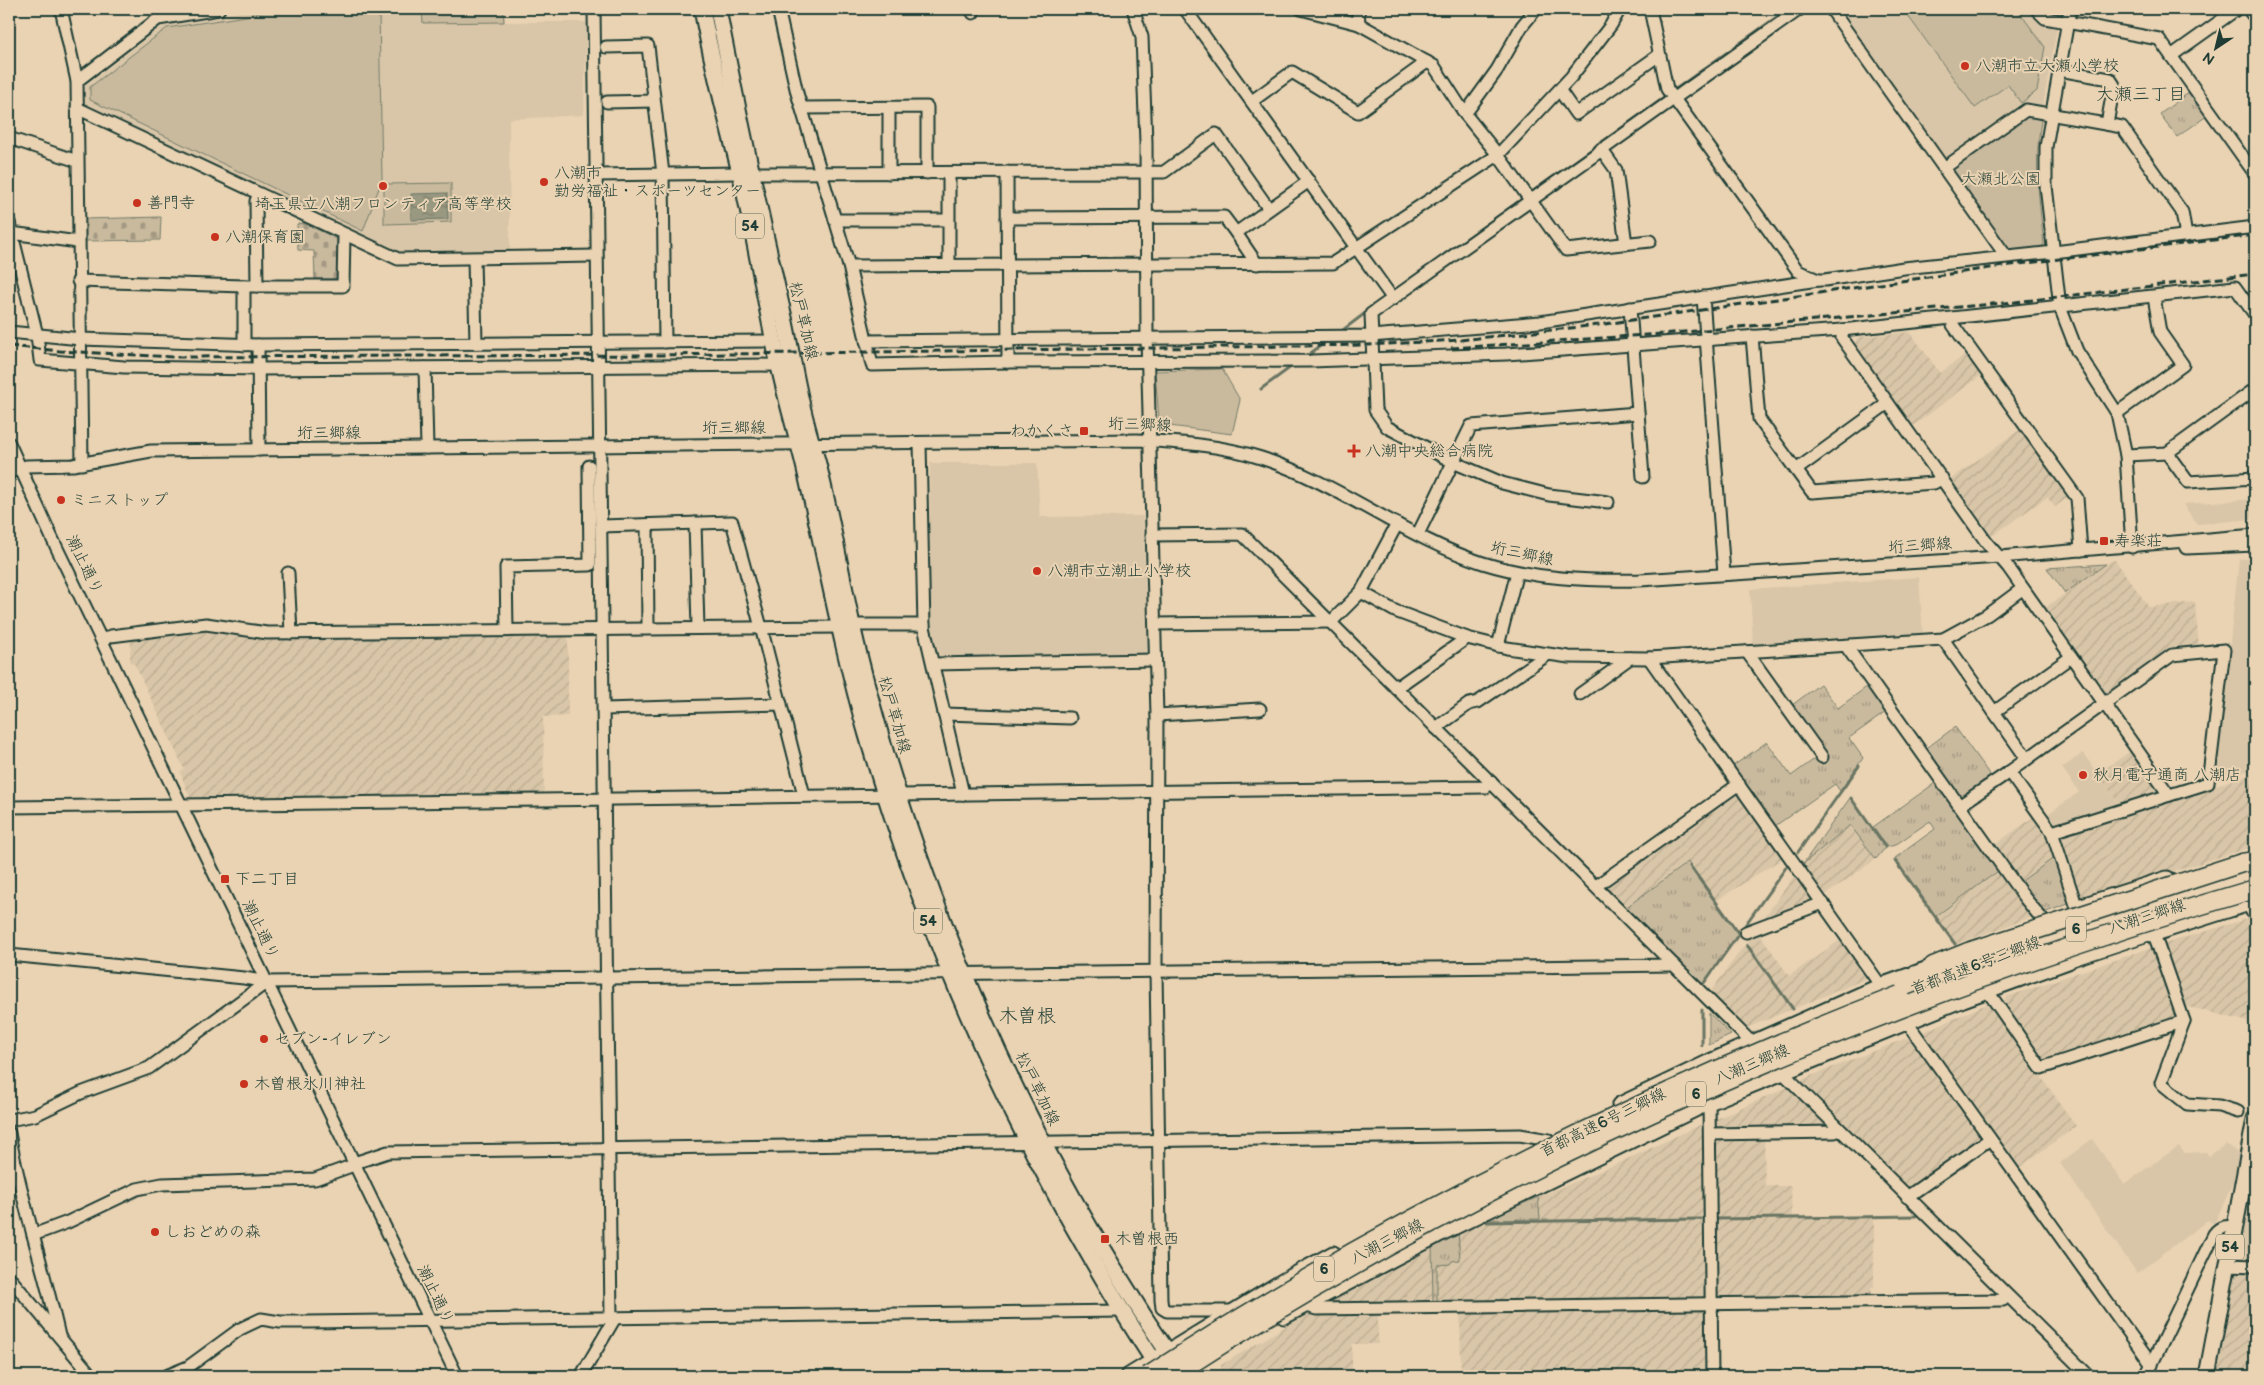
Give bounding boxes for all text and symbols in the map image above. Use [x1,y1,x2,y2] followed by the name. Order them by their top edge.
[2192,22,2242,72] north arrow
[2200,48,2218,68] text: N
[1975,57,2119,76] place label: 八潮市立大瀬小学校
[1959,60,1971,72] marker: 八潮市立大瀬小学校
[2096,84,2186,105] district label: 大瀬三丁目
[554,164,761,201] place label: 八潮市 勤労福祉・スポーツセンター
[1961,170,2041,189] park label: 大瀬北公園
[538,176,550,188] marker: 八潮市 勤労福祉・スポーツセンター
[377,180,389,192] marker: 埼玉県立八潮フロンティア高等学校
[147,194,195,213] place label: 善門寺
[255,195,511,214] place label: 埼玉県立八潮フロンティア高等学校
[131,197,143,209] marker: 善門寺
[736,214,764,238] road number: 54
[225,228,305,247] place label: 八潮保育園
[209,231,221,243] marker: 八潮保育園
[785,280,821,362] street label: 松戸草加線
[1108,414,1172,436] street label: 垳三郷線
[702,419,766,438] street label: 垳三郷線
[1010,422,1074,441] place label: わかくさ
[297,424,361,443] street label: 垳三郷線
[1078,425,1090,437] marker: わかくさ
[1365,442,1493,461] place label: 八潮中央総合病院
[1347,444,1361,458] marker: 八潮中央総合病院
[71,491,169,510] place label: ミニストップ
[55,494,67,506] marker: ミニストップ
[61,532,107,598] street label: 潮止通り
[2114,532,2162,551] place label: 寿楽荘
[1887,534,1953,558] street label: 垳三郷線
[2098,535,2110,547] marker: 寿楽荘
[1489,538,1555,570] street label: 垳三郷線
[1047,562,1191,581] place label: 八潮市立潮止小学校
[1031,565,1043,577] marker: 八潮市立潮止小学校
[874,674,914,756] street label: 松戸草加線
[2093,766,2241,785] place label: 秋月電子通商 八潮店
[2077,769,2089,781] marker: 秋月電子通商 八潮店
[235,870,299,889] place label: 下二丁目
[219,873,231,885] marker: 下二丁目
[2106,896,2188,938] street label: 八潮三郷線
[237,897,283,963] street label: 潮止通り
[914,908,942,934] road number: 54
[2066,916,2086,942] road number: 6
[1908,932,2044,1000] street label: 首都高速6号三郷線
[998,1005,1056,1028] district label: 木曽根
[274,1030,392,1049] place label: セブン-イレブン
[258,1033,270,1045] marker: セブン-イレブン
[1711,1041,1793,1089] street label: 八潮三郷線
[1011,1049,1063,1129] street label: 松戸草加線
[254,1075,366,1094] place label: 木曽根氷川神社
[238,1078,250,1090] marker: 木曽根氷川神社
[1686,1082,1706,1106] road number: 6
[1537,1084,1669,1162] street label: 首都高速6号三郷線
[1347,1215,1427,1269] street label: 八潮三郷線
[165,1223,261,1242] place label: しおどめの森
[149,1226,161,1238] marker: しおどめの森
[1115,1230,1179,1249] place label: 木曽根西
[1099,1233,1111,1245] marker: 木曽根西
[2216,1234,2244,1260] road number: 54
[1314,1256,1334,1282] road number: 6
[412,1262,458,1328] street label: 潮止通り

